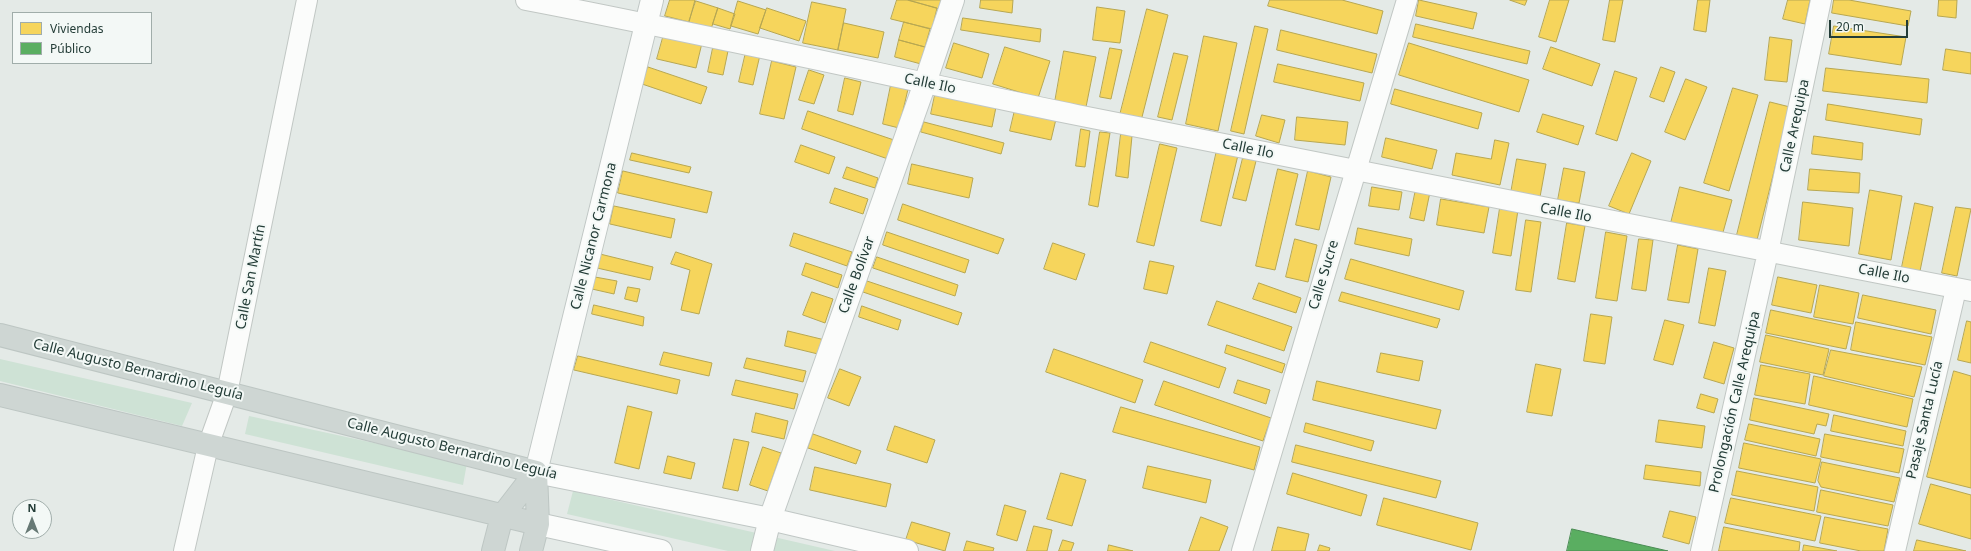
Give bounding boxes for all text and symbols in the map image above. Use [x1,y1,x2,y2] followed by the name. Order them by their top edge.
[12,12,152,64] legend
[1831,12,1910,38] scale bar
[1836,18,1864,35] text: 20 m
[50,20,104,37] text: Viviendas
[50,40,91,57] text: Público
[903,70,957,98] street label: Calle Ilo
[1777,78,1813,174] street label: Calle Arequipa
[1221,135,1275,163] street label: Calle Ilo
[568,161,620,311] street label: Calle Nicanor Carmona
[1539,200,1593,226] street label: Calle Ilo
[233,223,269,331] street label: Calle San Martín
[835,234,879,316] street label: Calle Bolívar
[1305,238,1343,312] street label: Calle Sucre
[1857,261,1911,287] street label: Calle Ilo
[1706,310,1764,494] street label: Prolongación Calle Arequipa
[31,336,245,404] street label: Calle Augusto Bernardino Leguía
[1903,359,1947,481] street label: Pasaje Santa Lucía
[345,415,559,483] street label: Calle Augusto Bernardino Leguía
[12,499,52,539] north arrow
[28,500,36,515] text: N

